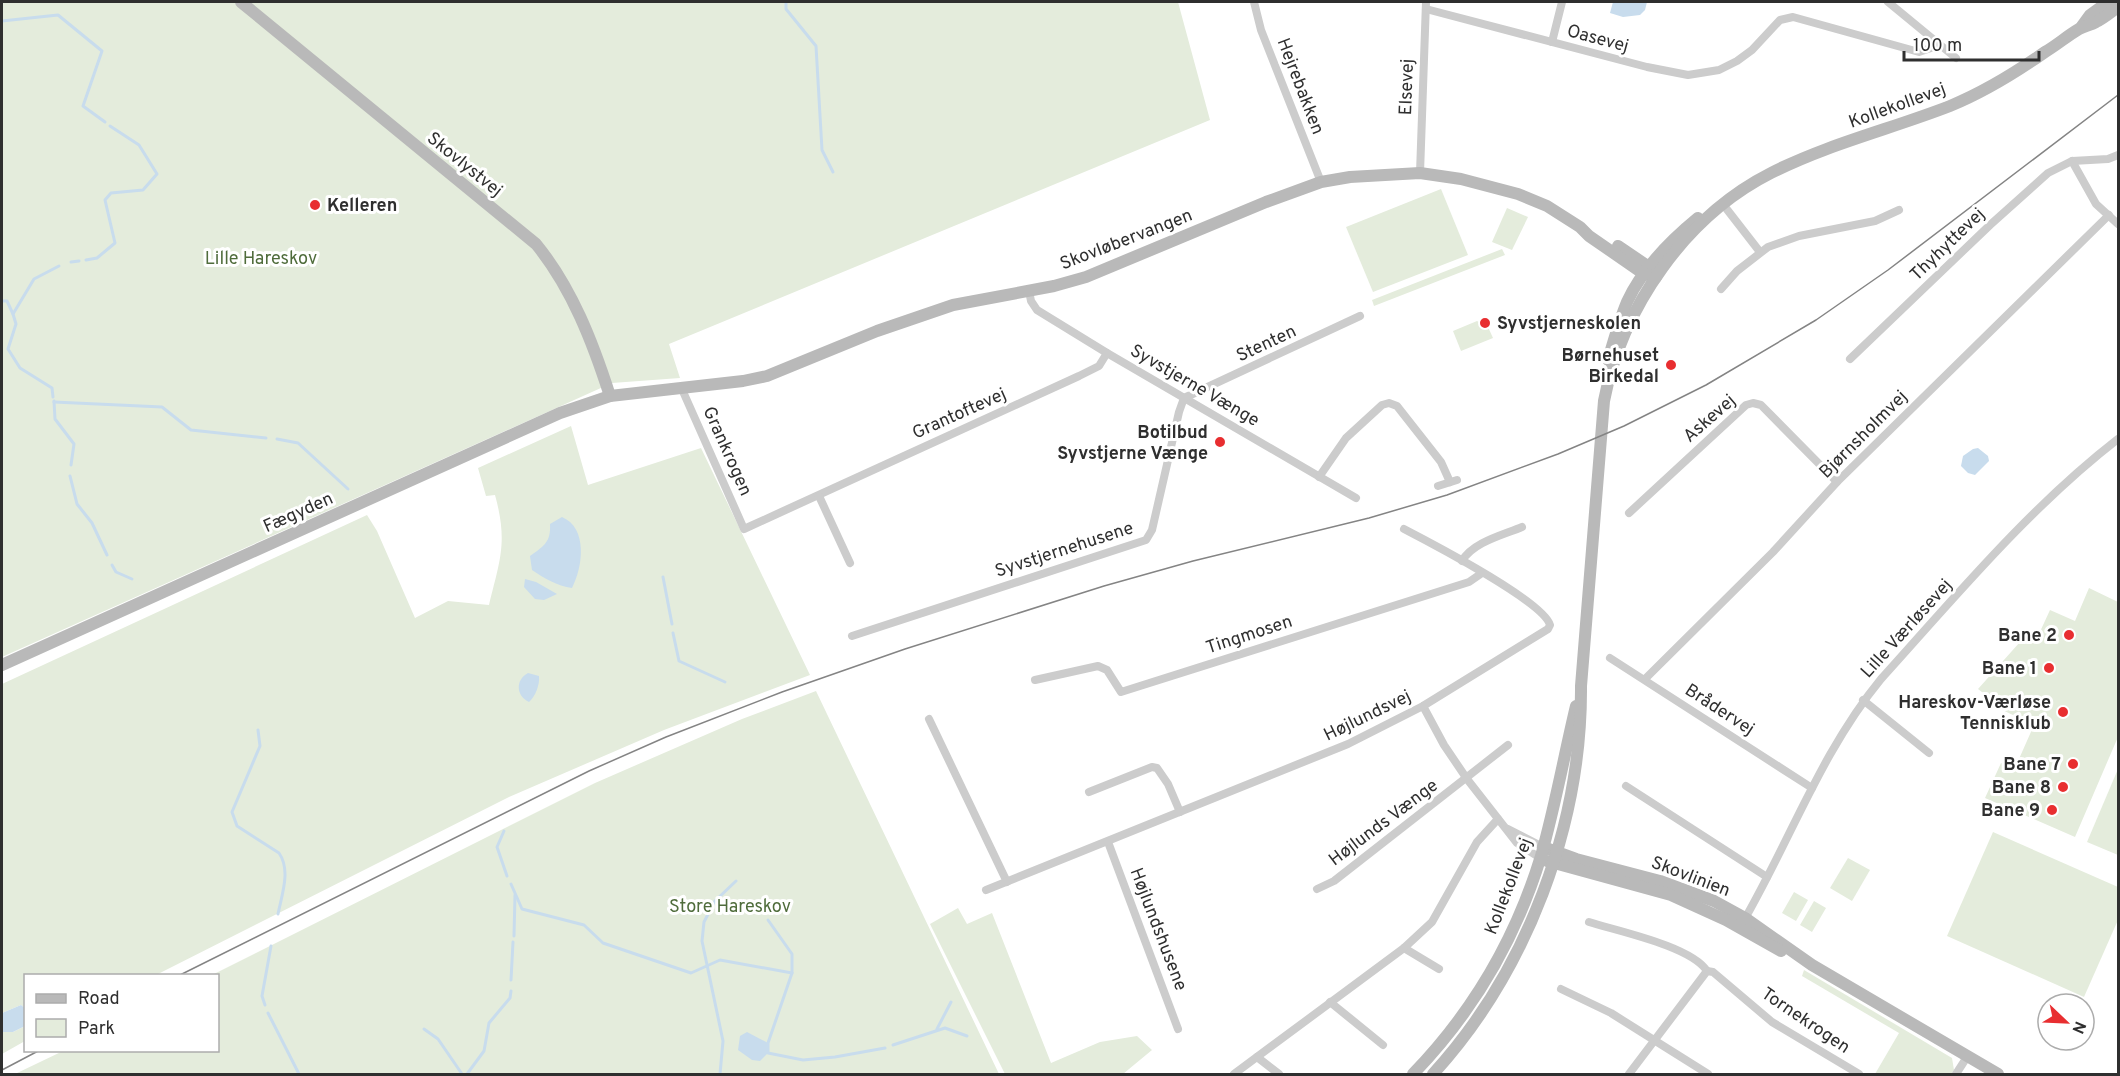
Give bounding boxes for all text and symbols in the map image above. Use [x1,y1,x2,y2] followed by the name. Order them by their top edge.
[1564,20,1631,59] street label: Oasevej
[1904,24,2039,62] scale bar
[1271,35,1329,138] street label: Hejrebakken
[1913,35,1962,58] text: 100 m
[1395,58,1420,116] street label: Elsevej
[1846,78,1949,135] street label: Kollekollevej
[421,128,507,203] street label: Skovlystvej
[327,195,397,218] place label: Kelleren
[308,198,322,212] marker: Kelleren
[1906,204,1990,287] street label: Thyhyttevej
[1057,205,1196,276] street label: Skovløbervangen
[205,248,317,271] park label: Lille Hareskov
[1497,313,1641,336] place label: Syvstjerneskolen
[1478,316,1492,330] marker: Syvstjerneskolen
[1233,321,1300,368] street label: Stenten
[1125,340,1263,433] street label: Syvstjerne Vænge
[1561,345,1659,389] place label: Børnehuset Birkedal
[1664,358,1678,372] marker: Børnehuset Birkedal
[909,383,1010,445] street label: Grantoftevej
[1815,386,1913,484] street label: Bjørnsholmvej
[1679,390,1741,448] street label: Askevej
[697,403,757,500] street label: Grankrogen
[1057,422,1208,466] place label: Botilbud Syvstjerne Vænge
[1213,435,1227,449] marker: Botilbud Syvstjerne Vænge
[260,488,337,539] street label: Fægyden
[992,517,1137,584] street label: Syvstjernehusene
[1856,575,1958,683] street label: Lille Værløsevej
[1203,611,1296,660] street label: Tingmosen
[1998,625,2057,648] place label: Bane 2
[2062,628,2076,642] marker: Bane 2
[1982,658,2037,681] place label: Bane 1
[2042,661,2056,675] marker: Bane 1
[1680,679,1758,741] street label: Brådervej
[1320,685,1415,747] street label: Højlundsvej
[1898,692,2051,736] place label: Hareskov-Værløse Tennisklub
[2056,705,2070,719] marker: Hareskov-Værløse Tennisklub
[2003,754,2061,777] place label: Bane 7
[2066,757,2080,771] marker: Bane 7
[1325,775,1443,872] street label: Højlunds Vænge
[1992,777,2051,800] place label: Bane 8
[2056,780,2070,794] marker: Bane 8
[1981,800,2040,823] place label: Bane 9
[2045,803,2059,817] marker: Bane 9
[1480,835,1538,938] street label: Kollekollevej
[1648,852,1733,903] street label: Skovlinien
[1124,865,1192,994] street label: Højlundshusene
[669,896,791,919] park label: Store Hareskov
[24,974,219,1052] legend
[1756,983,1854,1059] street label: Tornekrogen
[78,988,120,1011] text: Road
[2036,992,2096,1052] north arrow
[78,1018,115,1041] text: Park
[2067,1018,2089,1036] text: N

